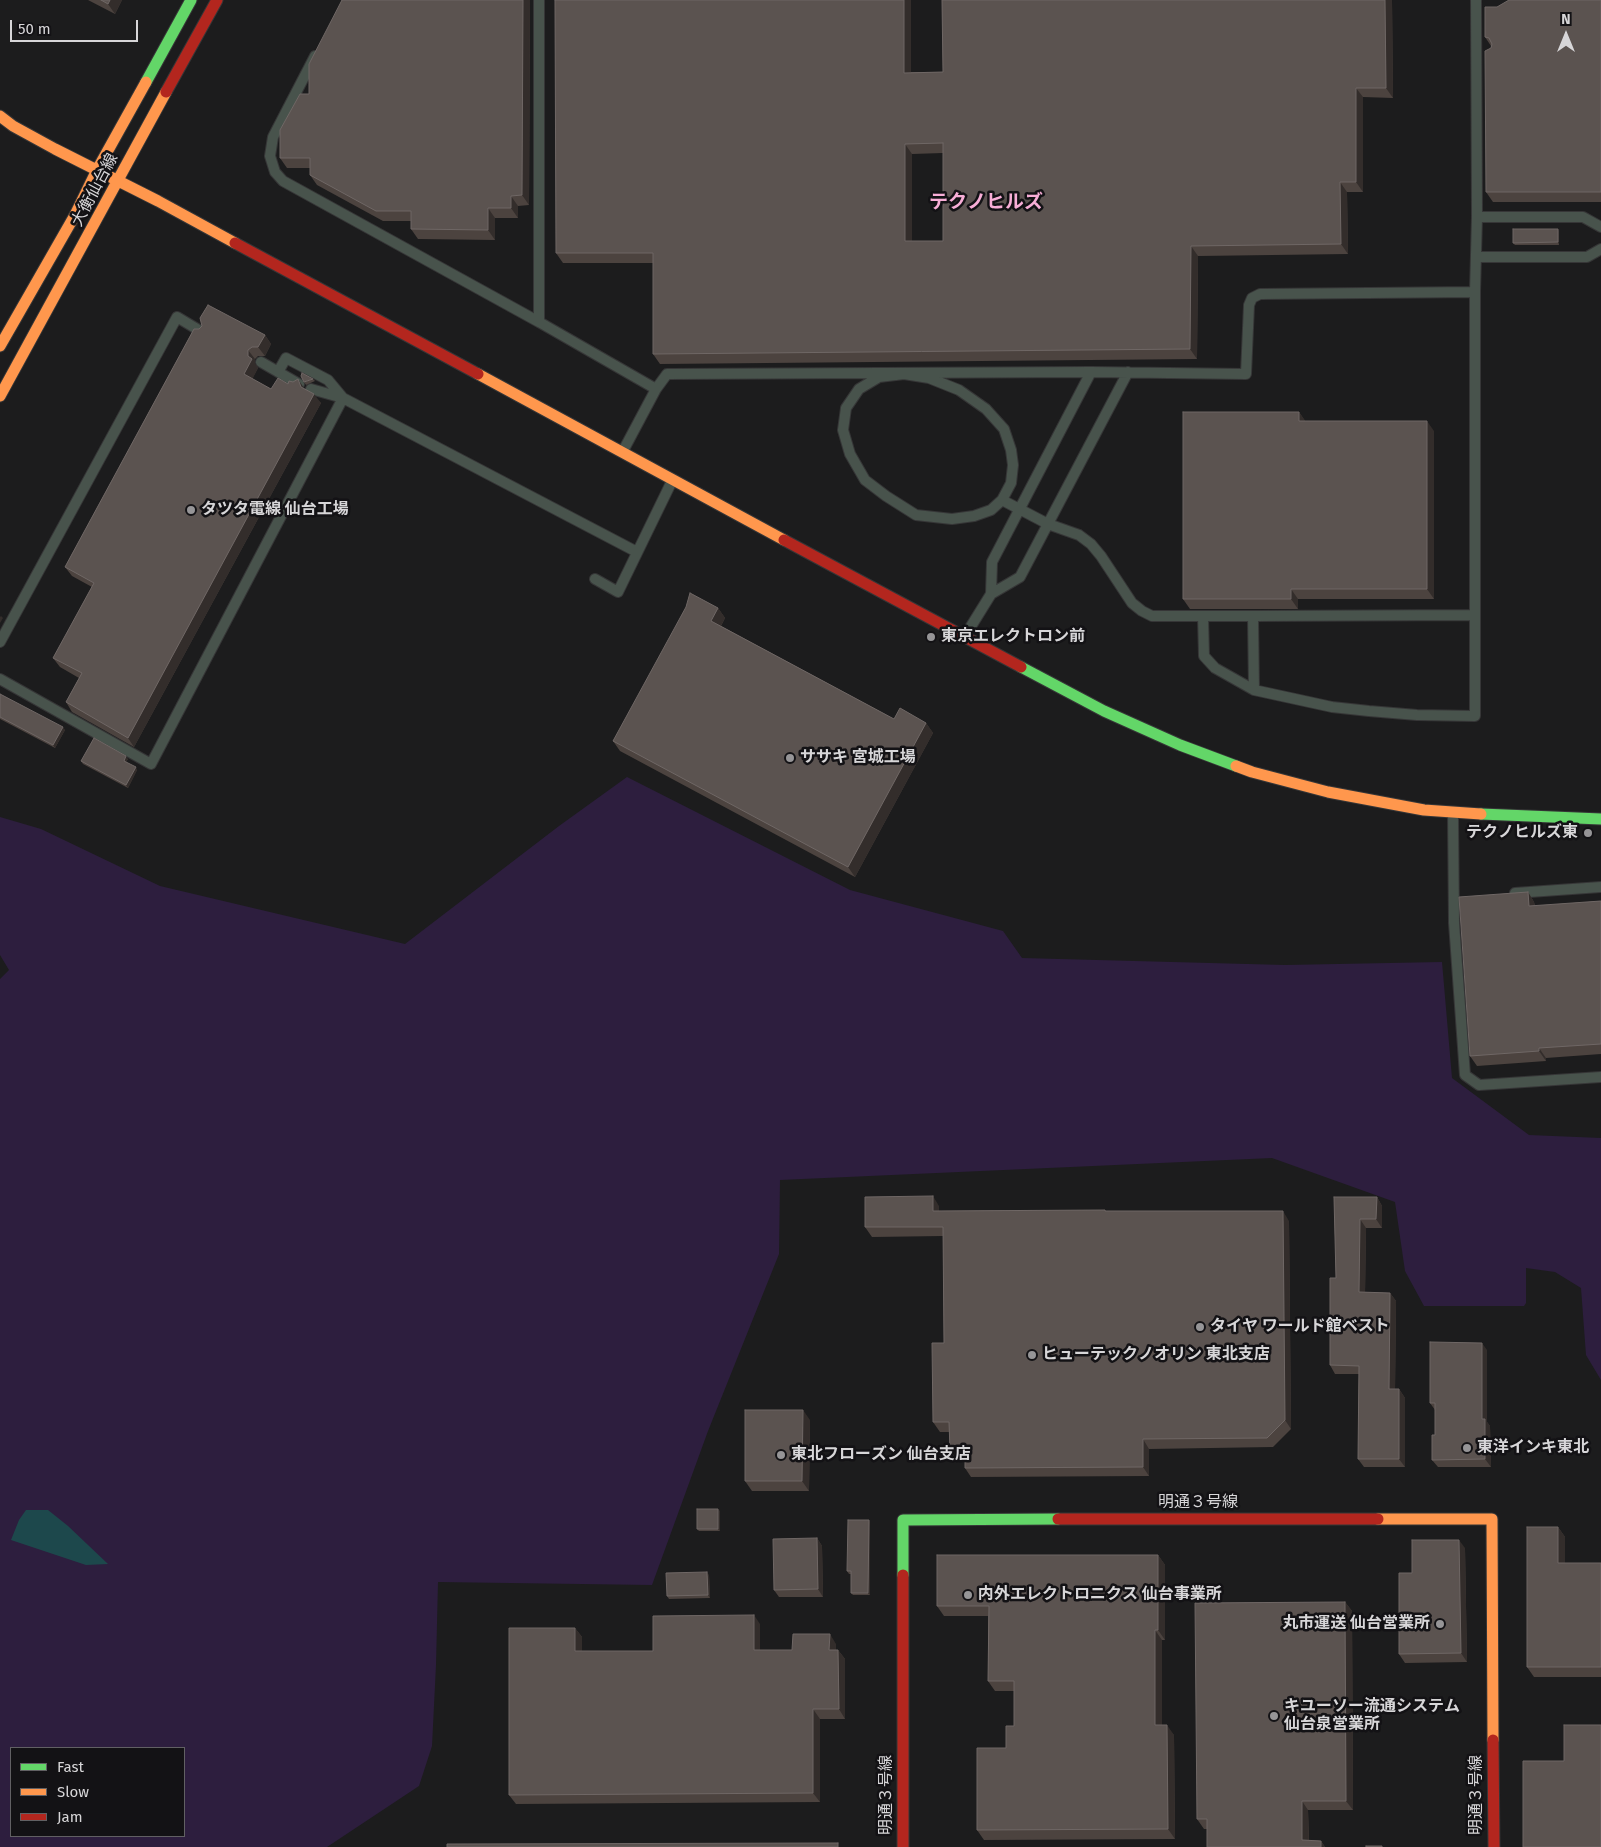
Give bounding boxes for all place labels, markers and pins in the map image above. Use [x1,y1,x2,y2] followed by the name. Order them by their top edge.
[201,500,349,520] place label: タツタ電線 仙台工場
[185,504,197,516] marker: タツタ電線 仙台工場
[941,627,1085,647] place label: 東京エレクトロン前
[925,631,937,643] marker: 東京エレクトロン前
[800,748,916,768] place label: ササキ 宮城工場
[784,752,796,764] marker: ササキ 宮城工場
[1466,823,1578,843] place label: テクノヒルズ東
[1582,827,1594,839] marker: テクノヒルズ東
[1210,1317,1390,1337] place label: タイヤ ワールド館ベスト
[1194,1321,1206,1333] marker: タイヤ ワールド館ベスト
[1042,1345,1270,1365] place label: ヒューテックノオリン 東北支店
[1026,1349,1038,1361] marker: ヒューテックノオリン 東北支店
[1477,1438,1589,1458] place label: 東洋インキ東北
[1461,1442,1473,1454] marker: 東洋インキ東北
[791,1445,971,1465] place label: 東北フローズン 仙台支店
[775,1449,787,1461] marker: 東北フローズン 仙台支店
[978,1585,1222,1605] place label: 内外エレクトロニクス 仙台事業所
[962,1589,974,1601] marker: 内外エレクトロニクス 仙台事業所
[1282,1614,1430,1634] place label: 丸市運送 仙台営業所
[1434,1618,1446,1630] marker: 丸市運送 仙台営業所
[1284,1697,1460,1735] place label: キユーソー流通システム 仙台泉営業所
[1268,1710,1280,1722] marker: キユーソー流通システム 仙台泉営業所

